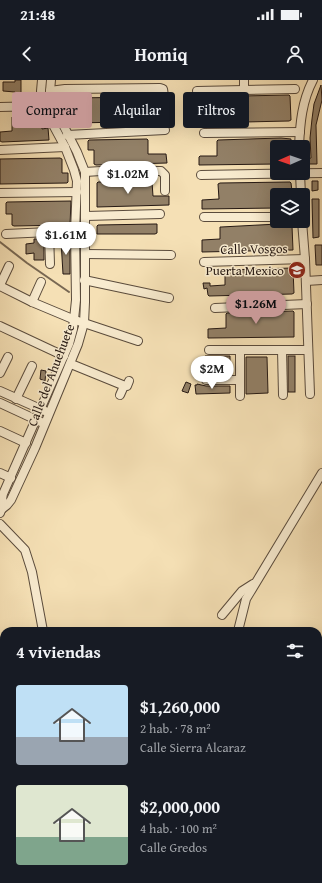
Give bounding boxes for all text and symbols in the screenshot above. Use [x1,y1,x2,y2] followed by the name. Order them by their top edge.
[20,4,55,25] text: 21:48
[134,41,188,68] text: Homiq
[16,43,38,65] icon: back
[284,43,306,65] icon: person
[12,92,92,128] chip: Comprar
[100,92,175,128] chip: Alquilar
[183,92,249,128] chip: Filtros
[270,140,310,180] north arrow
[270,140,310,228] map controls
[95,161,161,195] pin: $1.02M
[107,164,149,183] text: $1.02M
[270,188,310,228] button: layers
[33,222,99,256] pin: $1.61M
[45,225,87,244] text: $1.61M
[220,239,288,259] street label: Calle Vosgos
[287,260,307,280] school or university icon: Puerta Mexico
[206,261,284,280] place label: Puerta Mexico
[223,291,289,325] pin: $1.26M
[235,294,277,313] text: $1.26M
[23,321,79,429] street label: Calle del Ahuehuete
[193,356,231,390] pin: $2M
[200,359,224,378] text: $2M
[16,639,101,664] text: 4 viviendas
[284,640,306,662] icon: filters
[140,694,220,719] text: $1,260,000
[48,701,96,749] icon: home
[140,719,211,738] text: 2 hab. · 78 m²
[140,738,246,757] text: Calle Sierra Alcaraz
[140,794,220,819] text: $2,000,000
[48,801,96,849] icon: home
[140,819,217,838] text: 4 hab. · 100 m²
[140,838,207,857] text: Calle Gredos

